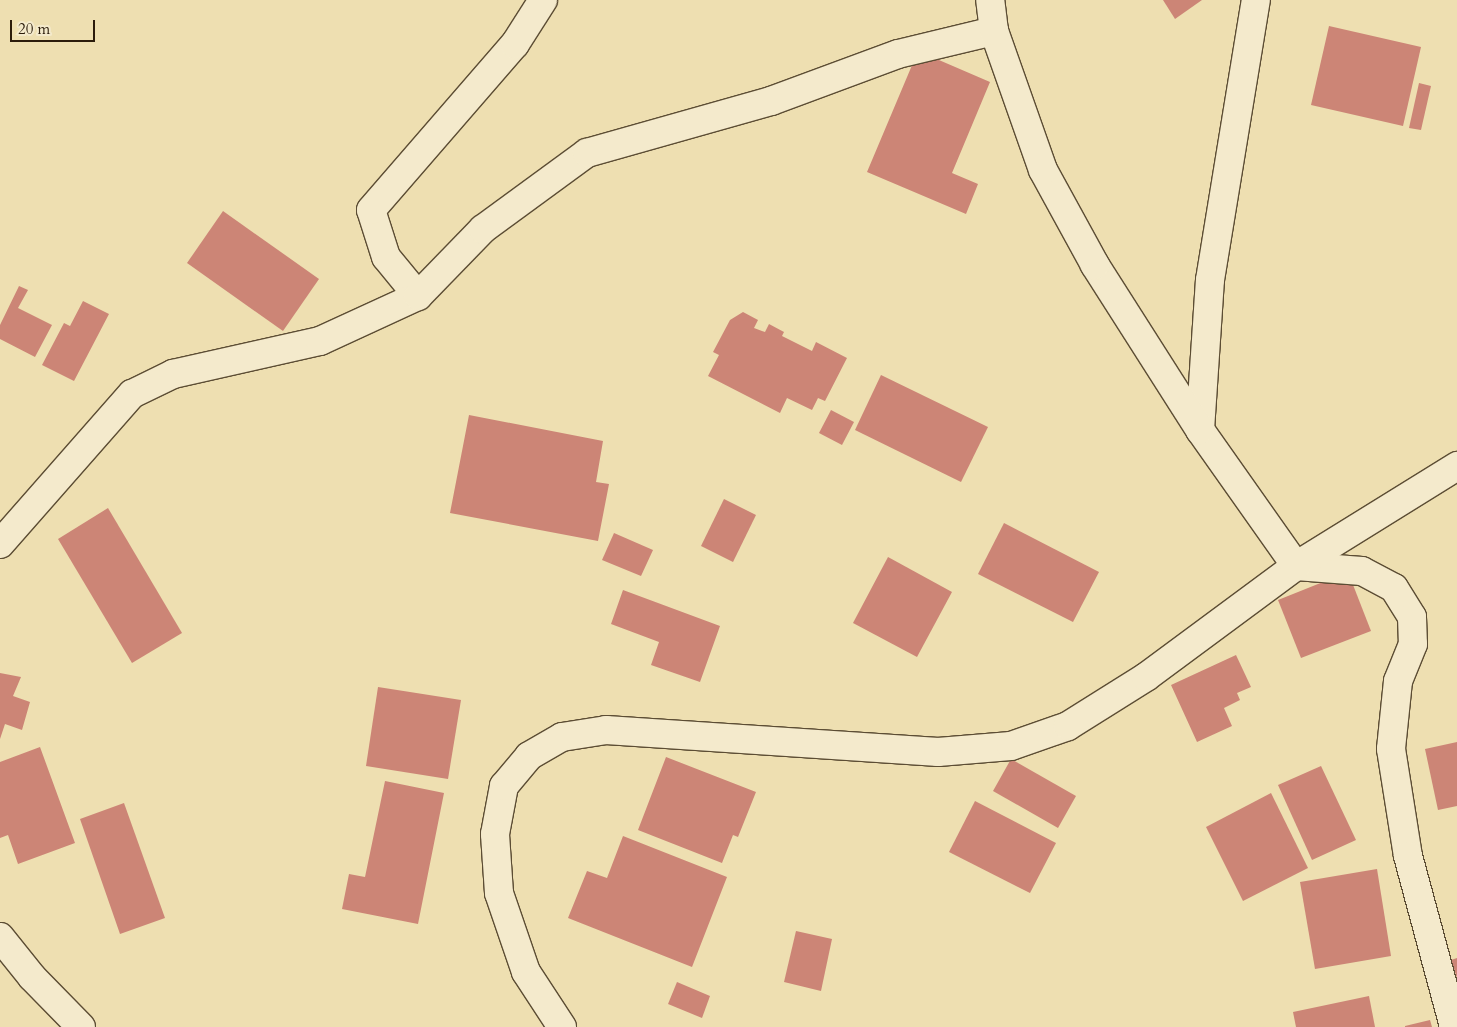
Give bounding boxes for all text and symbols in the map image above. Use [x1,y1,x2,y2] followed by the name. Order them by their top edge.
[12,10,98,42] scale bar
[18,19,50,39] text: 20 m

